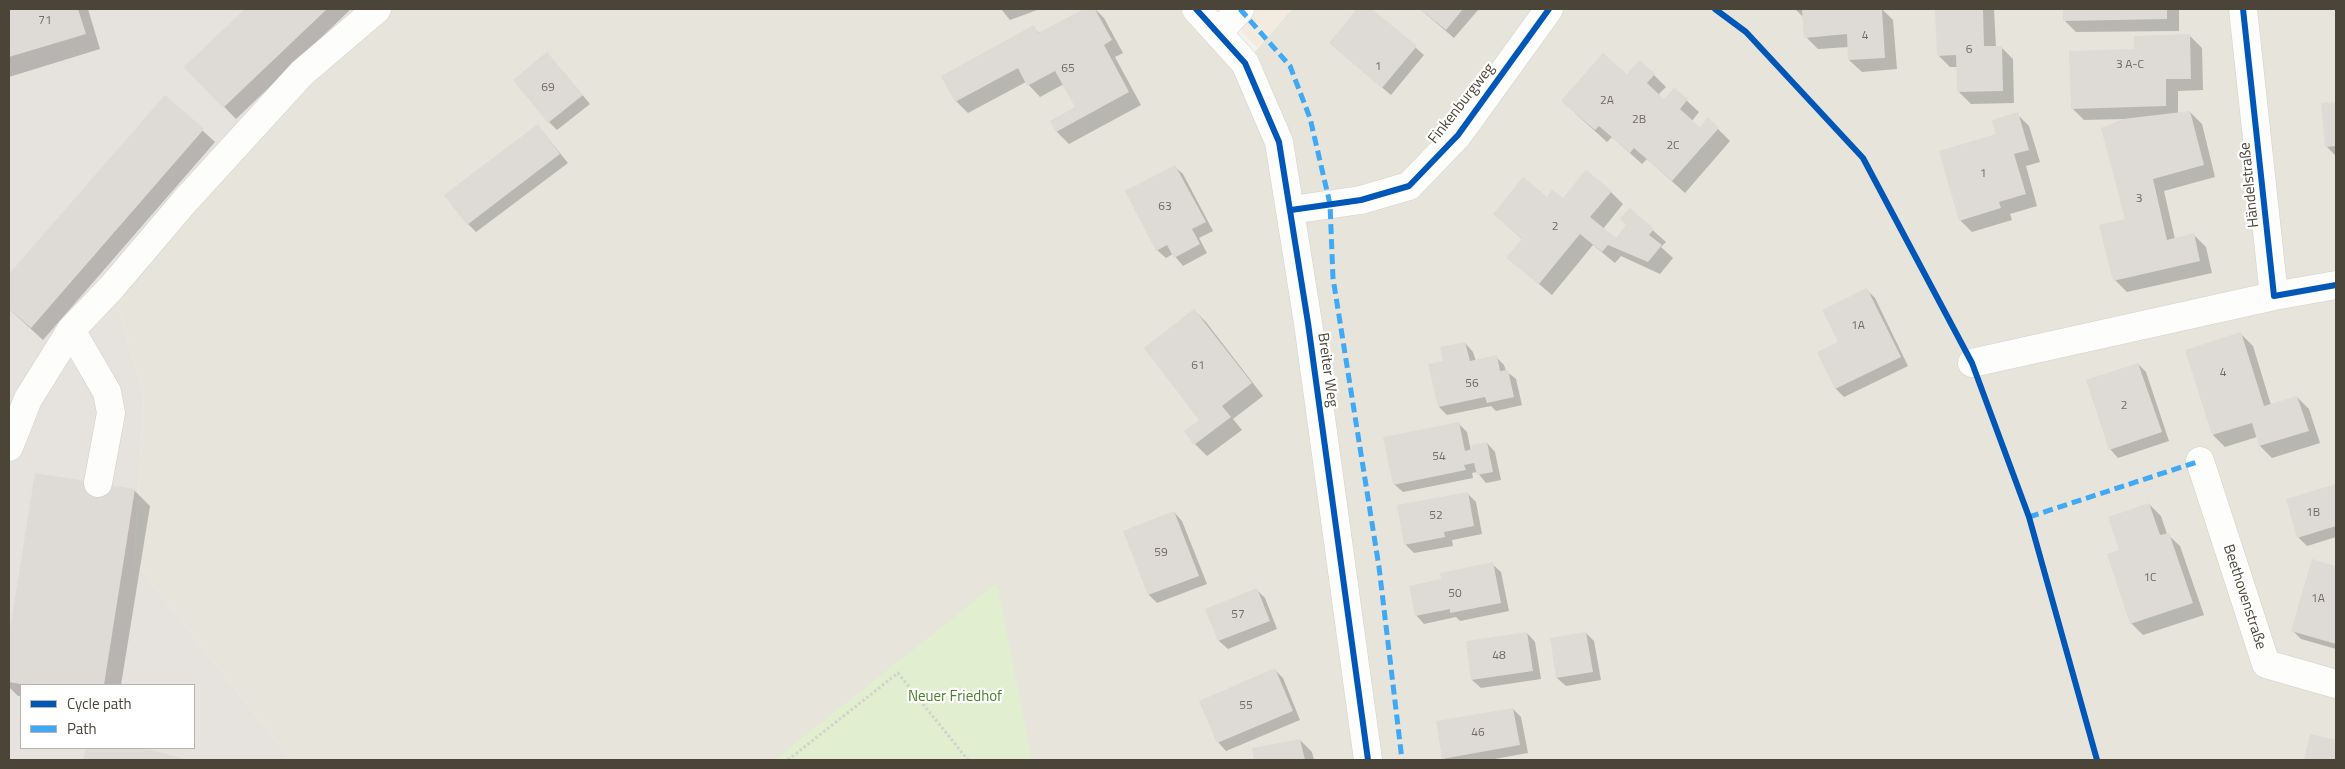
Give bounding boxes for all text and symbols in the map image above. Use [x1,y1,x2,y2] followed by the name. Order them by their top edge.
[38,14,52,28] house number: 71
[1862,29,1868,43] house number: 4
[1966,43,1972,57] house number: 6
[2116,58,2144,72] house number: 3 A-C
[1375,60,1381,74] house number: 1
[1425,60,1499,148] street label: Finkenburgweg
[1061,62,1075,76] house number: 65
[541,81,555,95] house number: 69
[1600,94,1614,108] house number: 2A
[1632,113,1646,127] house number: 2B
[1666,139,1680,153] house number: 2C
[2237,141,2263,229] street label: Händelstraße
[1980,167,1986,181] house number: 1
[2136,192,2142,206] house number: 3
[1158,200,1172,214] house number: 63
[1552,220,1558,234] house number: 2
[1851,319,1865,333] house number: 1A
[1313,332,1341,408] street label: Breiter Weg
[1191,359,1205,373] house number: 61
[2220,366,2226,380] house number: 4
[1465,377,1479,391] house number: 56
[2121,399,2127,413] house number: 2
[1432,450,1446,464] house number: 54
[2306,506,2320,520] house number: 1B
[1429,509,1443,523] house number: 52
[2219,542,2269,652] street label: Beethovenstraße
[1154,546,1168,560] house number: 59
[2143,571,2157,585] house number: 1C
[1448,587,1462,601] house number: 50
[2311,592,2325,606] house number: 1A
[1231,608,1245,622] house number: 57
[1492,649,1506,663] house number: 48
[20,684,195,749] legend
[908,688,1002,706] park label: Neuer Friedhof
[67,692,132,715] text: Cycle path
[1239,699,1253,713] house number: 55
[67,717,97,740] text: Path
[1471,726,1485,740] house number: 46

